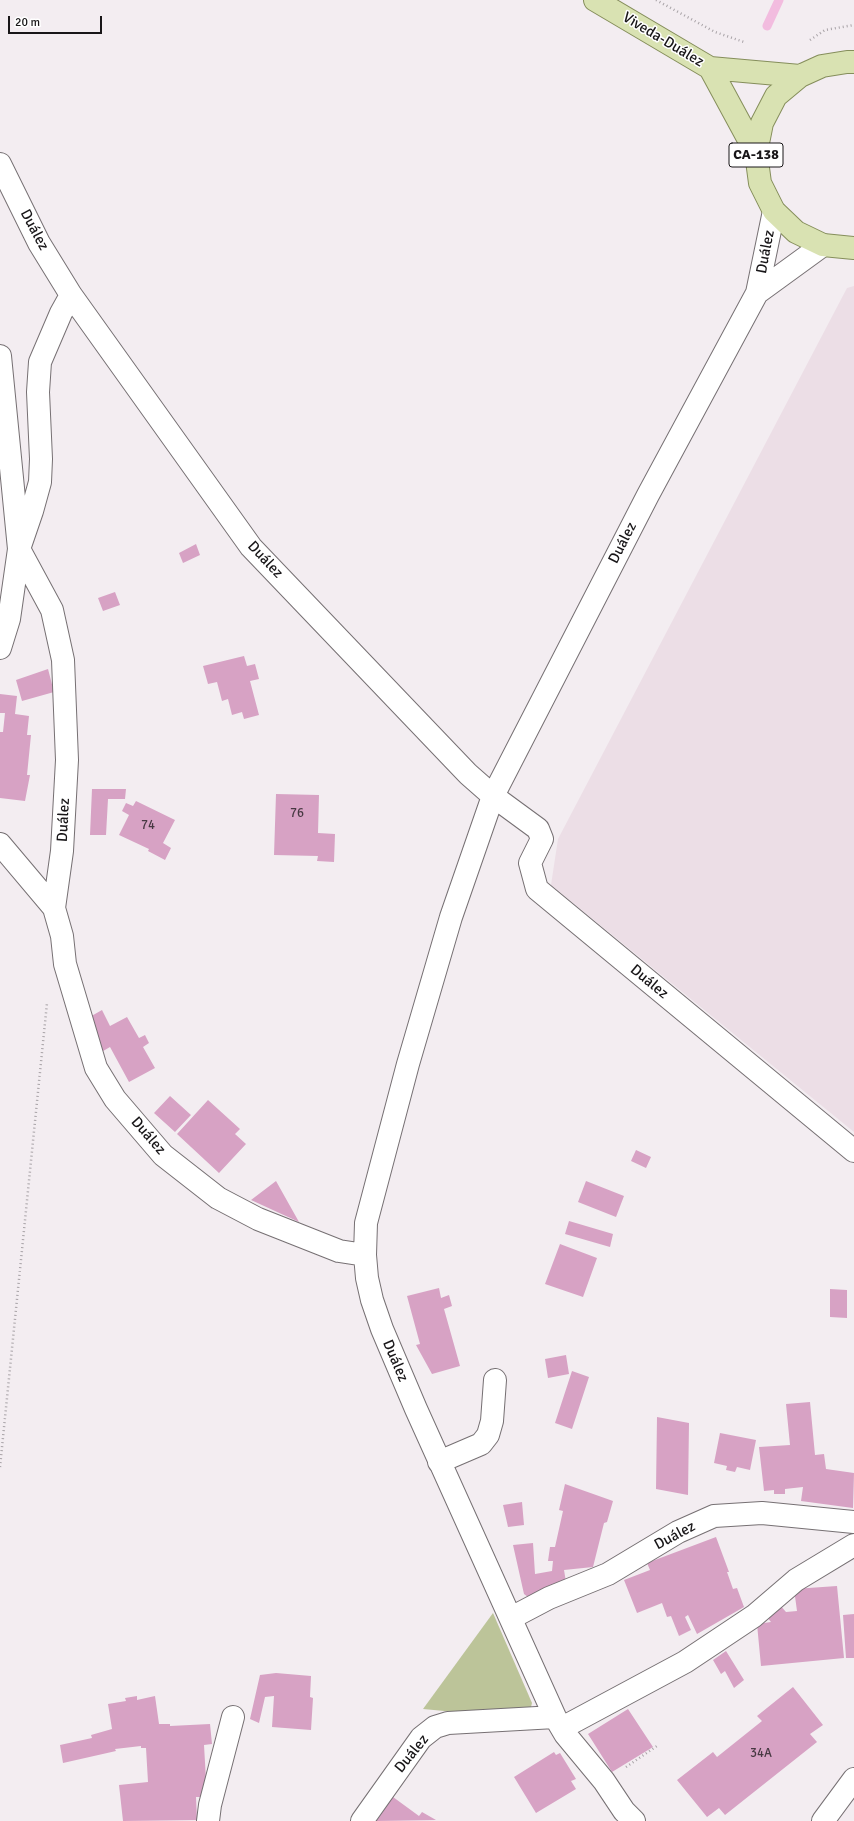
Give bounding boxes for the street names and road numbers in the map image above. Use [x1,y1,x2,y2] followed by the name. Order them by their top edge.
[619,9,707,71] street label: Viveda-Duález
[729,143,783,167] road number: CA-138
[16,206,52,254] street label: Duález
[753,229,779,275] street label: Duález
[605,519,641,567] street label: Duález
[243,538,287,582] street label: Duález
[54,798,74,842] street label: Duález
[626,961,672,1003] street label: Duález
[127,1113,169,1159] street label: Duález
[378,1337,412,1385] street label: Duález
[651,1518,699,1554] street label: Duález
[391,1731,433,1777] street label: Duález

